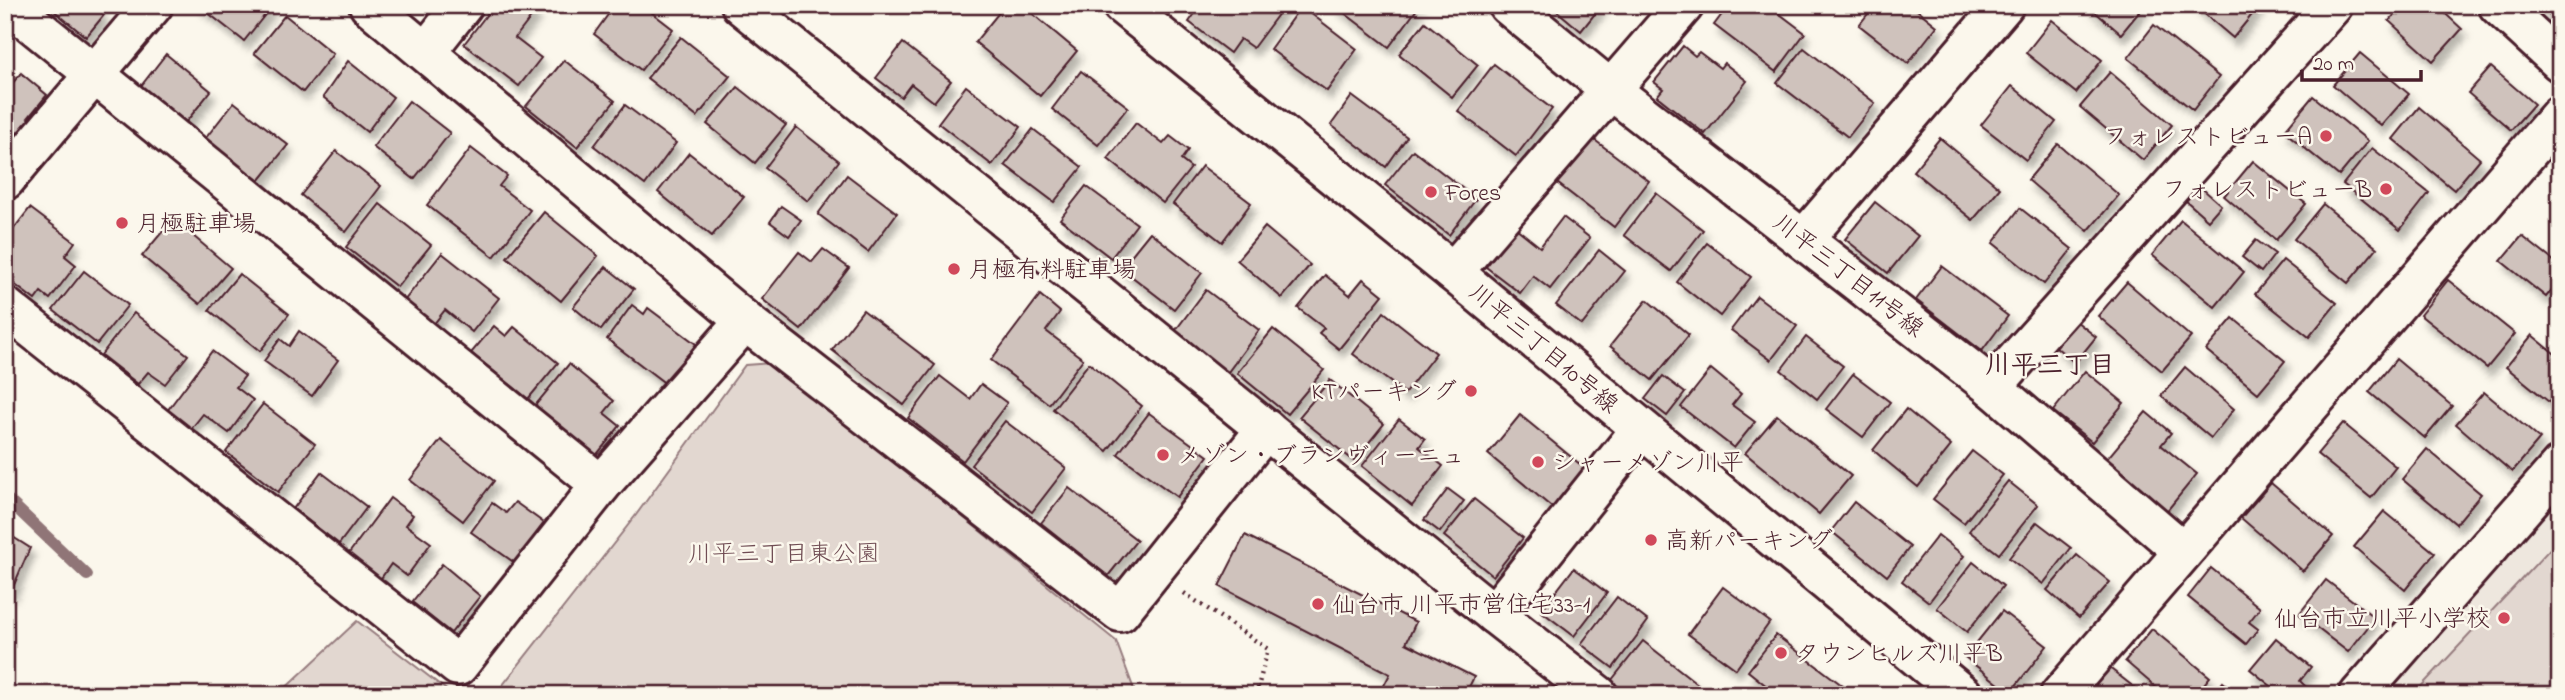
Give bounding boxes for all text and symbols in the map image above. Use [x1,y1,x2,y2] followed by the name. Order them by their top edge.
[2302,38,2422,82] scale bar
[2313,50,2354,80] text: 20 m
[2103,121,2312,156] place label: フォレストビューA
[2318,128,2334,144] marker: フォレストビューA
[2162,174,2372,209] place label: フォレストビューB
[1444,177,1501,212] place label: Fores
[2378,181,2394,197] marker: フォレストビューB
[1423,184,1439,200] marker: Fores
[1764,207,1930,347] street label: 川平三丁目11号線
[136,208,256,243] place label: 月極駐車場
[114,215,130,231] marker: 月極駐車場
[968,254,1136,289] place label: 月極有料駐車場
[946,261,962,277] marker: 月極有料駐車場
[1460,277,1625,423] street label: 川平三丁目10号線
[1985,348,2115,386] district label: 川平三丁目
[1312,376,1457,411] place label: KTパーキング
[1463,383,1479,399] marker: KTパーキング
[1177,440,1465,475] place label: メゾン・ブランヴィーニュ
[1155,447,1171,463] marker: メゾン・ブランヴィーニュ
[1552,447,1744,482] place label: シャーメゾン川平
[1530,454,1546,470] marker: シャーメゾン川平
[1665,525,1833,560] place label: 高新パーキング
[1643,532,1659,548] marker: 高新パーキング
[688,538,880,573] park label: 川平三丁目東公園
[1332,589,1591,624] place label: 仙台市 川平市営住宅33-1
[1310,596,1326,612] marker: 仙台市 川平市営住宅33-1
[2274,603,2490,638] place label: 仙台市立川平小学校
[2496,610,2512,626] marker: 仙台市立川平小学校
[1795,638,2003,673] place label: タウンヒルズ川平B
[1773,645,1789,661] marker: タウンヒルズ川平B

